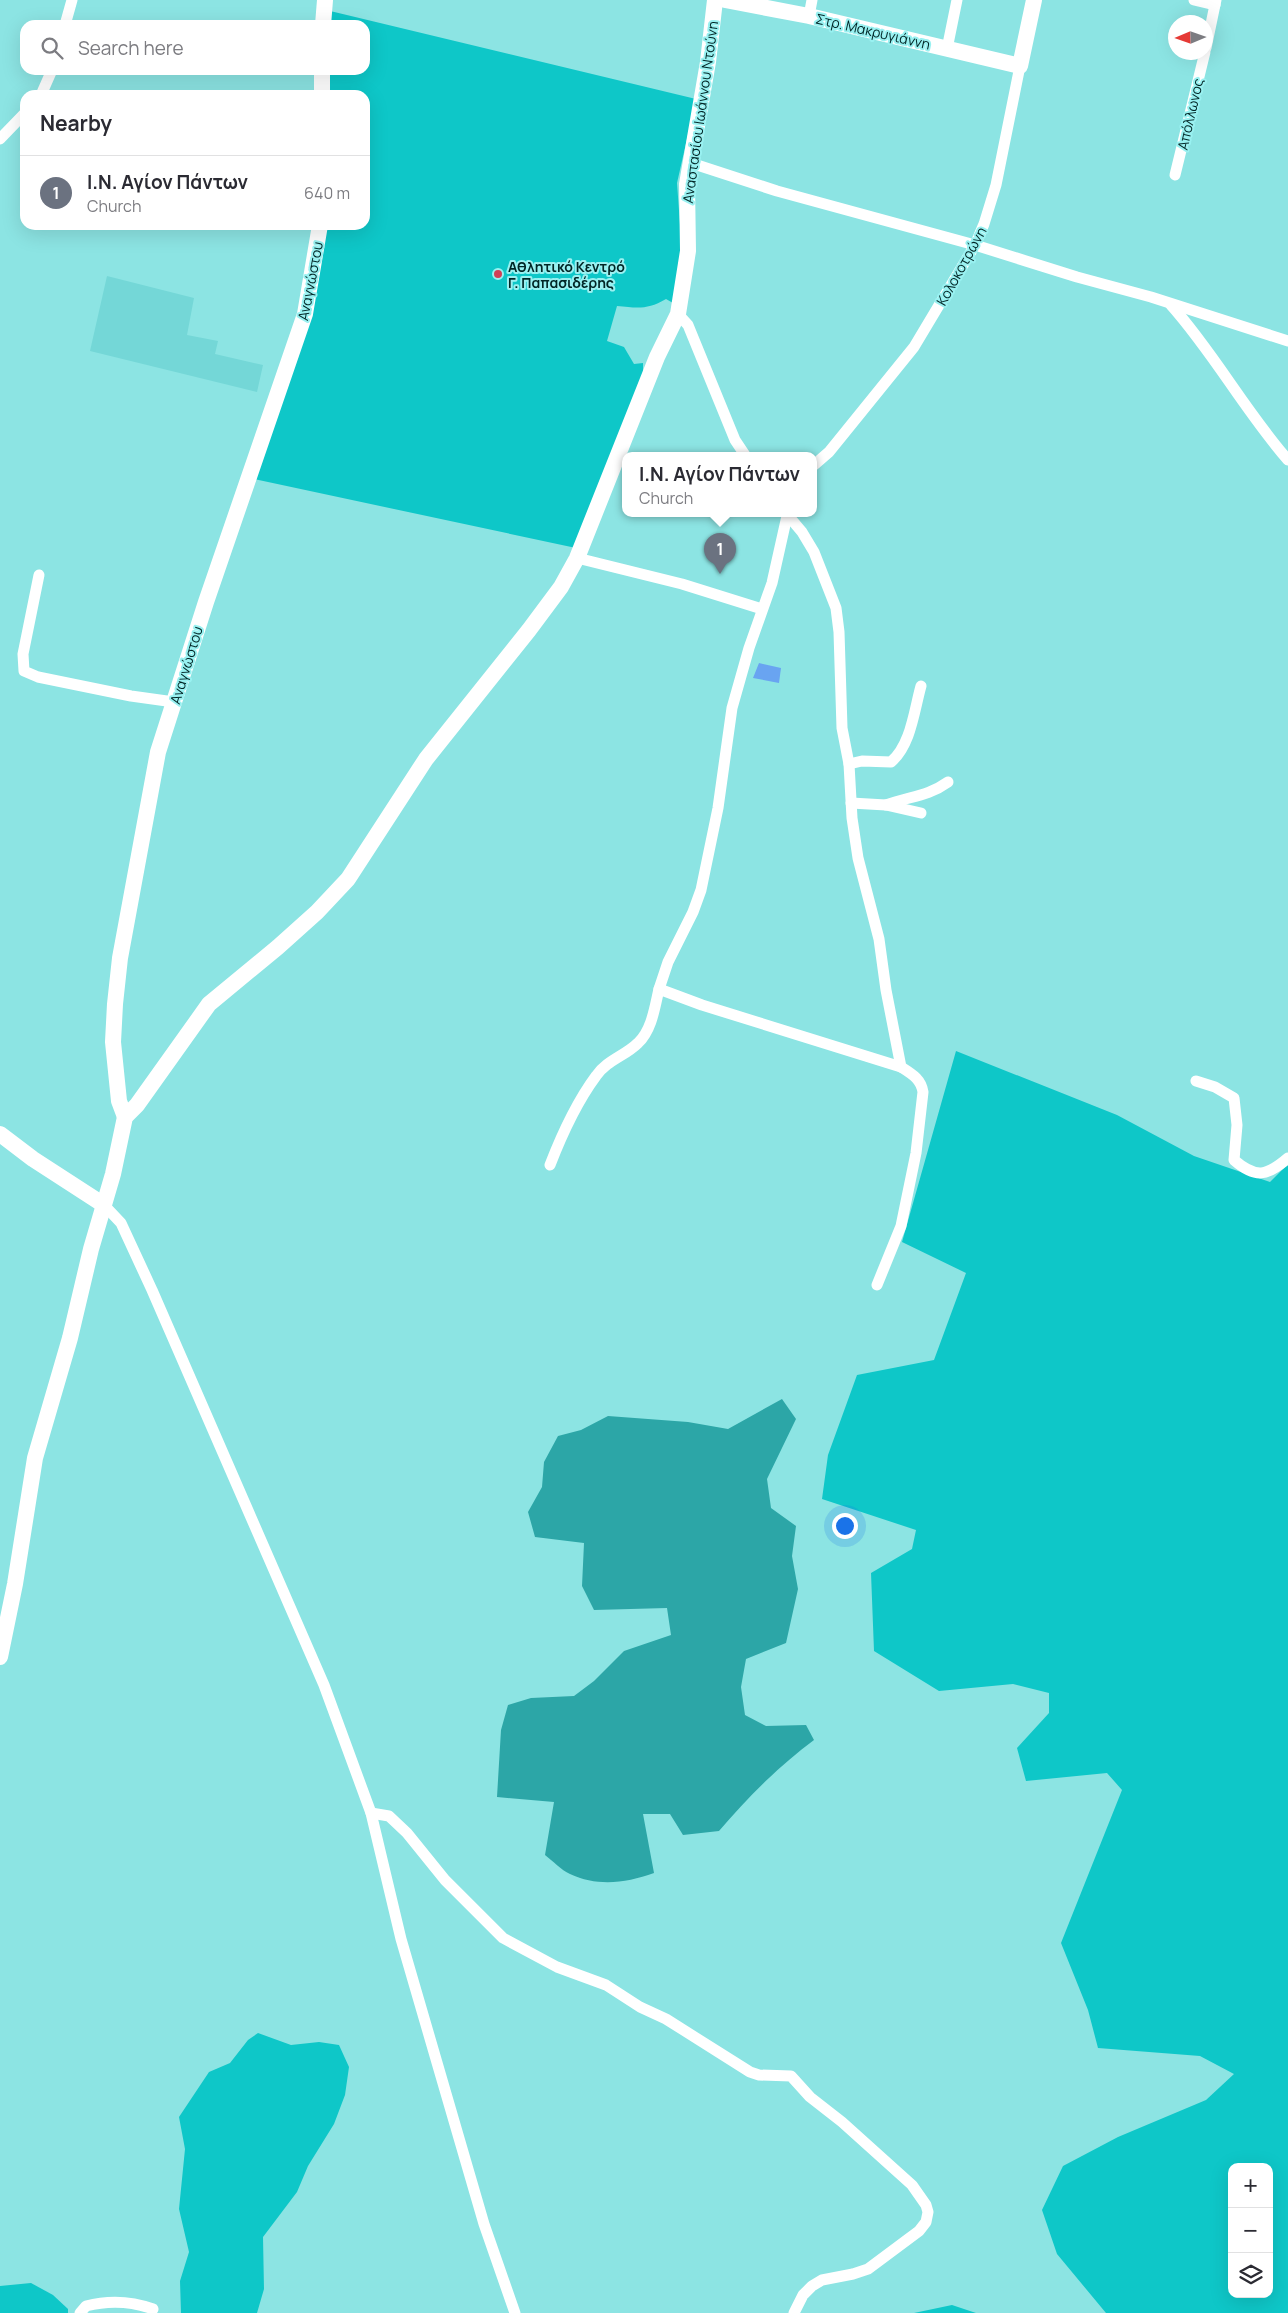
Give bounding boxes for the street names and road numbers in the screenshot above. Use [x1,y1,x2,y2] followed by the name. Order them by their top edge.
[814,9,932,53] street label: Στρ. Μακρυγιάννη
[678,20,722,204] street label: Αναστασίου Ιωάννου Ντούνη
[1173,76,1208,152] street label: Απόλλωνος
[932,223,990,309] street label: Κολοκοτρώνη
[293,240,327,322] street label: Αναγνώστου
[165,624,207,706] street label: Αναγνώστου

